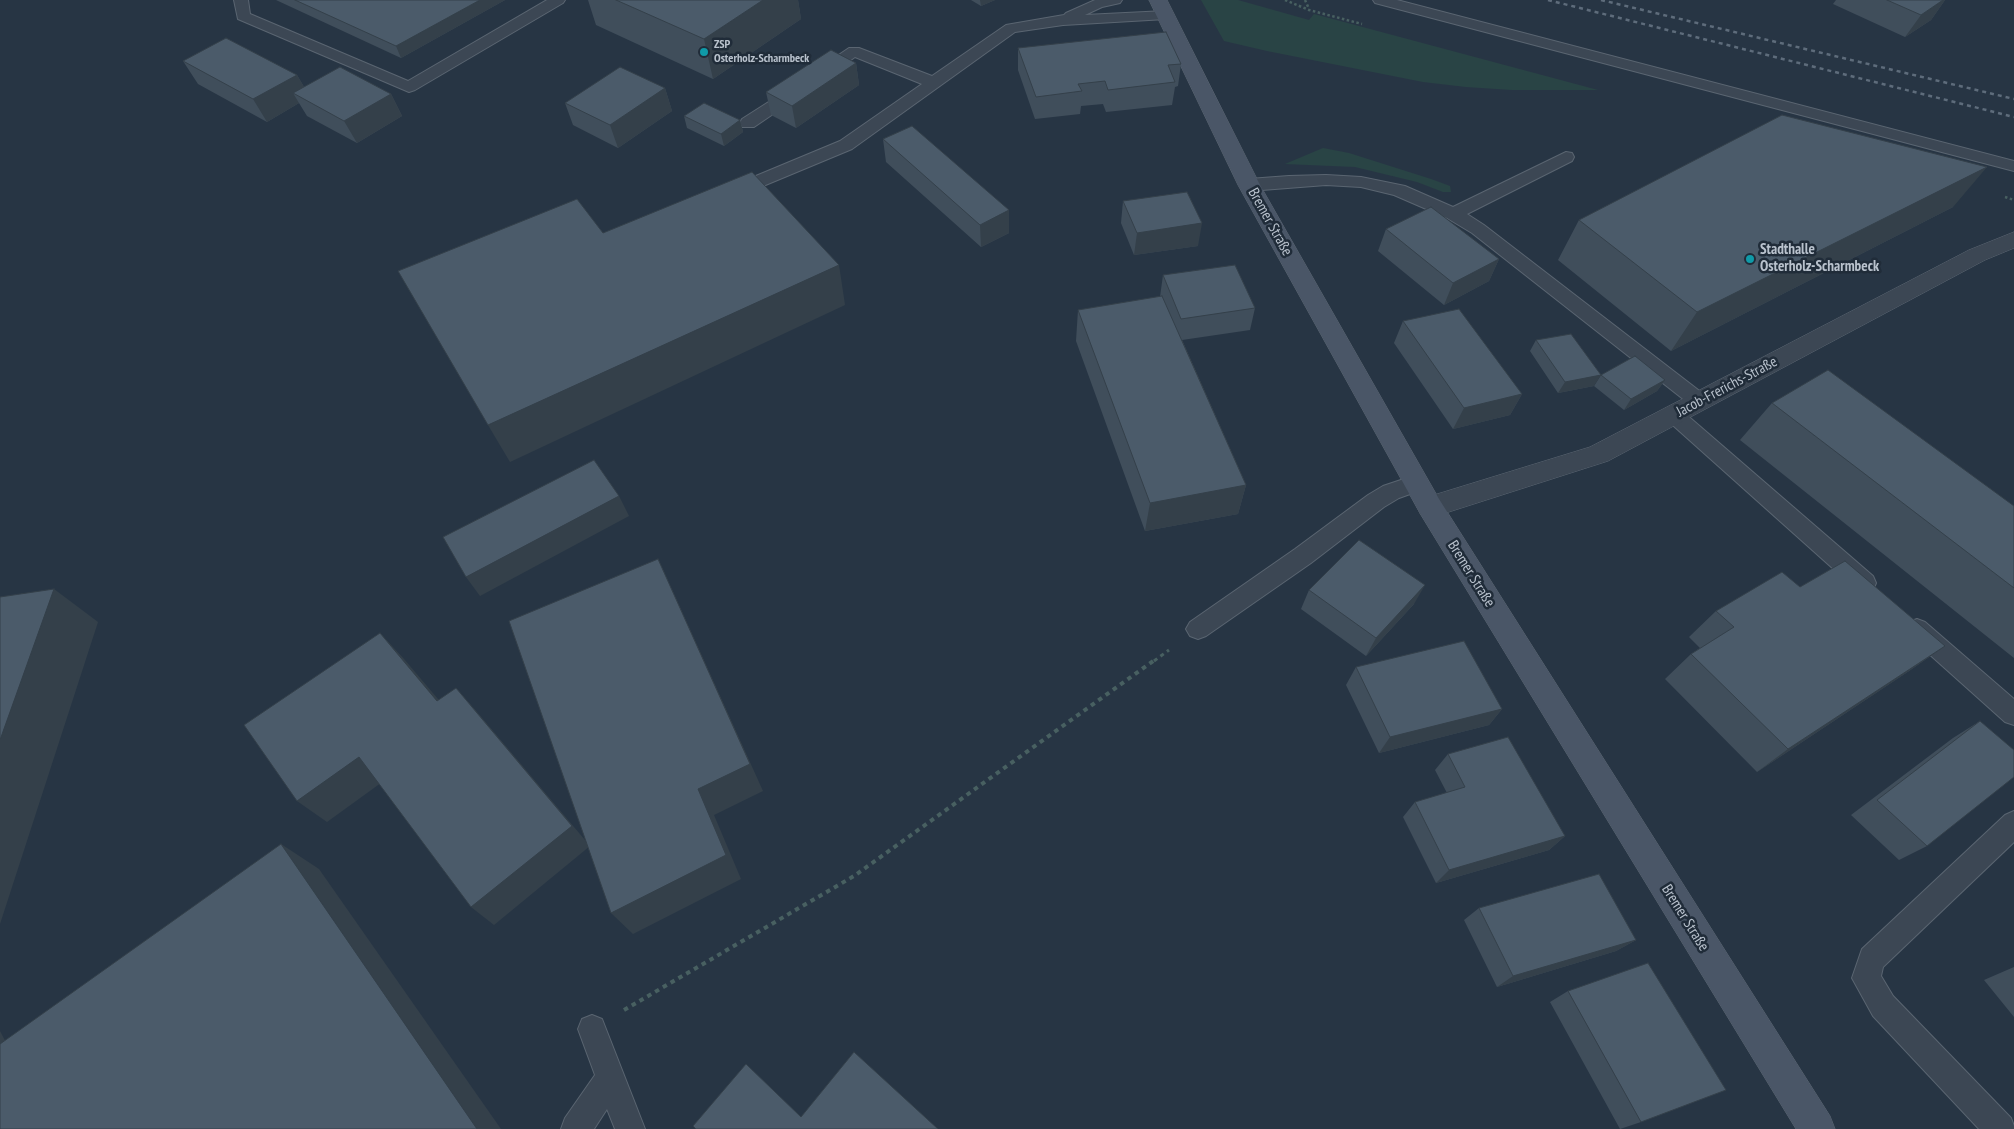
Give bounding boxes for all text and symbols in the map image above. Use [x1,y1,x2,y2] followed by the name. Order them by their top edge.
[714,38,809,66] place label: ZSP Osterholz-Scharmbeck
[698,46,710,58] marker: ZSP Osterholz-Scharmbeck
[1244,185,1296,259] street label: Bremer Straße
[1760,241,1879,276] place label: Stadthalle Osterholz-Scharmbeck
[1744,253,1756,265] marker: Stadthalle Osterholz-Scharmbeck
[1674,353,1780,421] street label: Jacob-Frerichs-Straße
[1444,538,1498,610] street label: Bremer Straße
[1658,882,1712,954] street label: Bremer Straße

